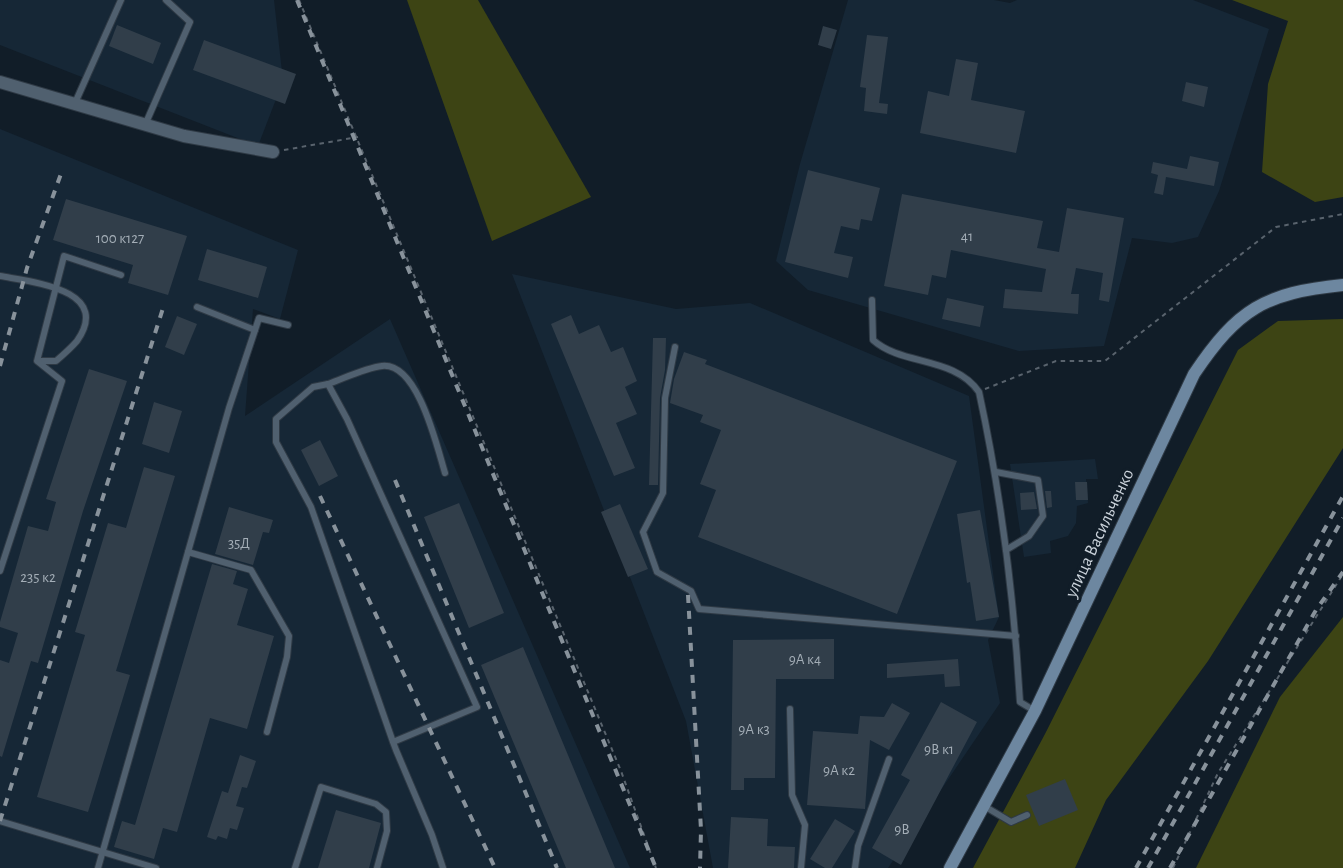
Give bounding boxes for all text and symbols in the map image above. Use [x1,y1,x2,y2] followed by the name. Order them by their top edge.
[961,229,973,244] house number: 41
[96,231,144,246] house number: 100 к127
[1062,466,1138,601] street label: улица Васильченко
[228,536,250,551] house number: 35Д
[20,570,56,585] house number: 235 к2
[789,652,821,667] house number: 9А к4
[738,722,770,737] house number: 9А к3
[924,742,954,757] house number: 9В к1
[823,763,855,778] house number: 9А к2
[894,822,910,837] house number: 9В

